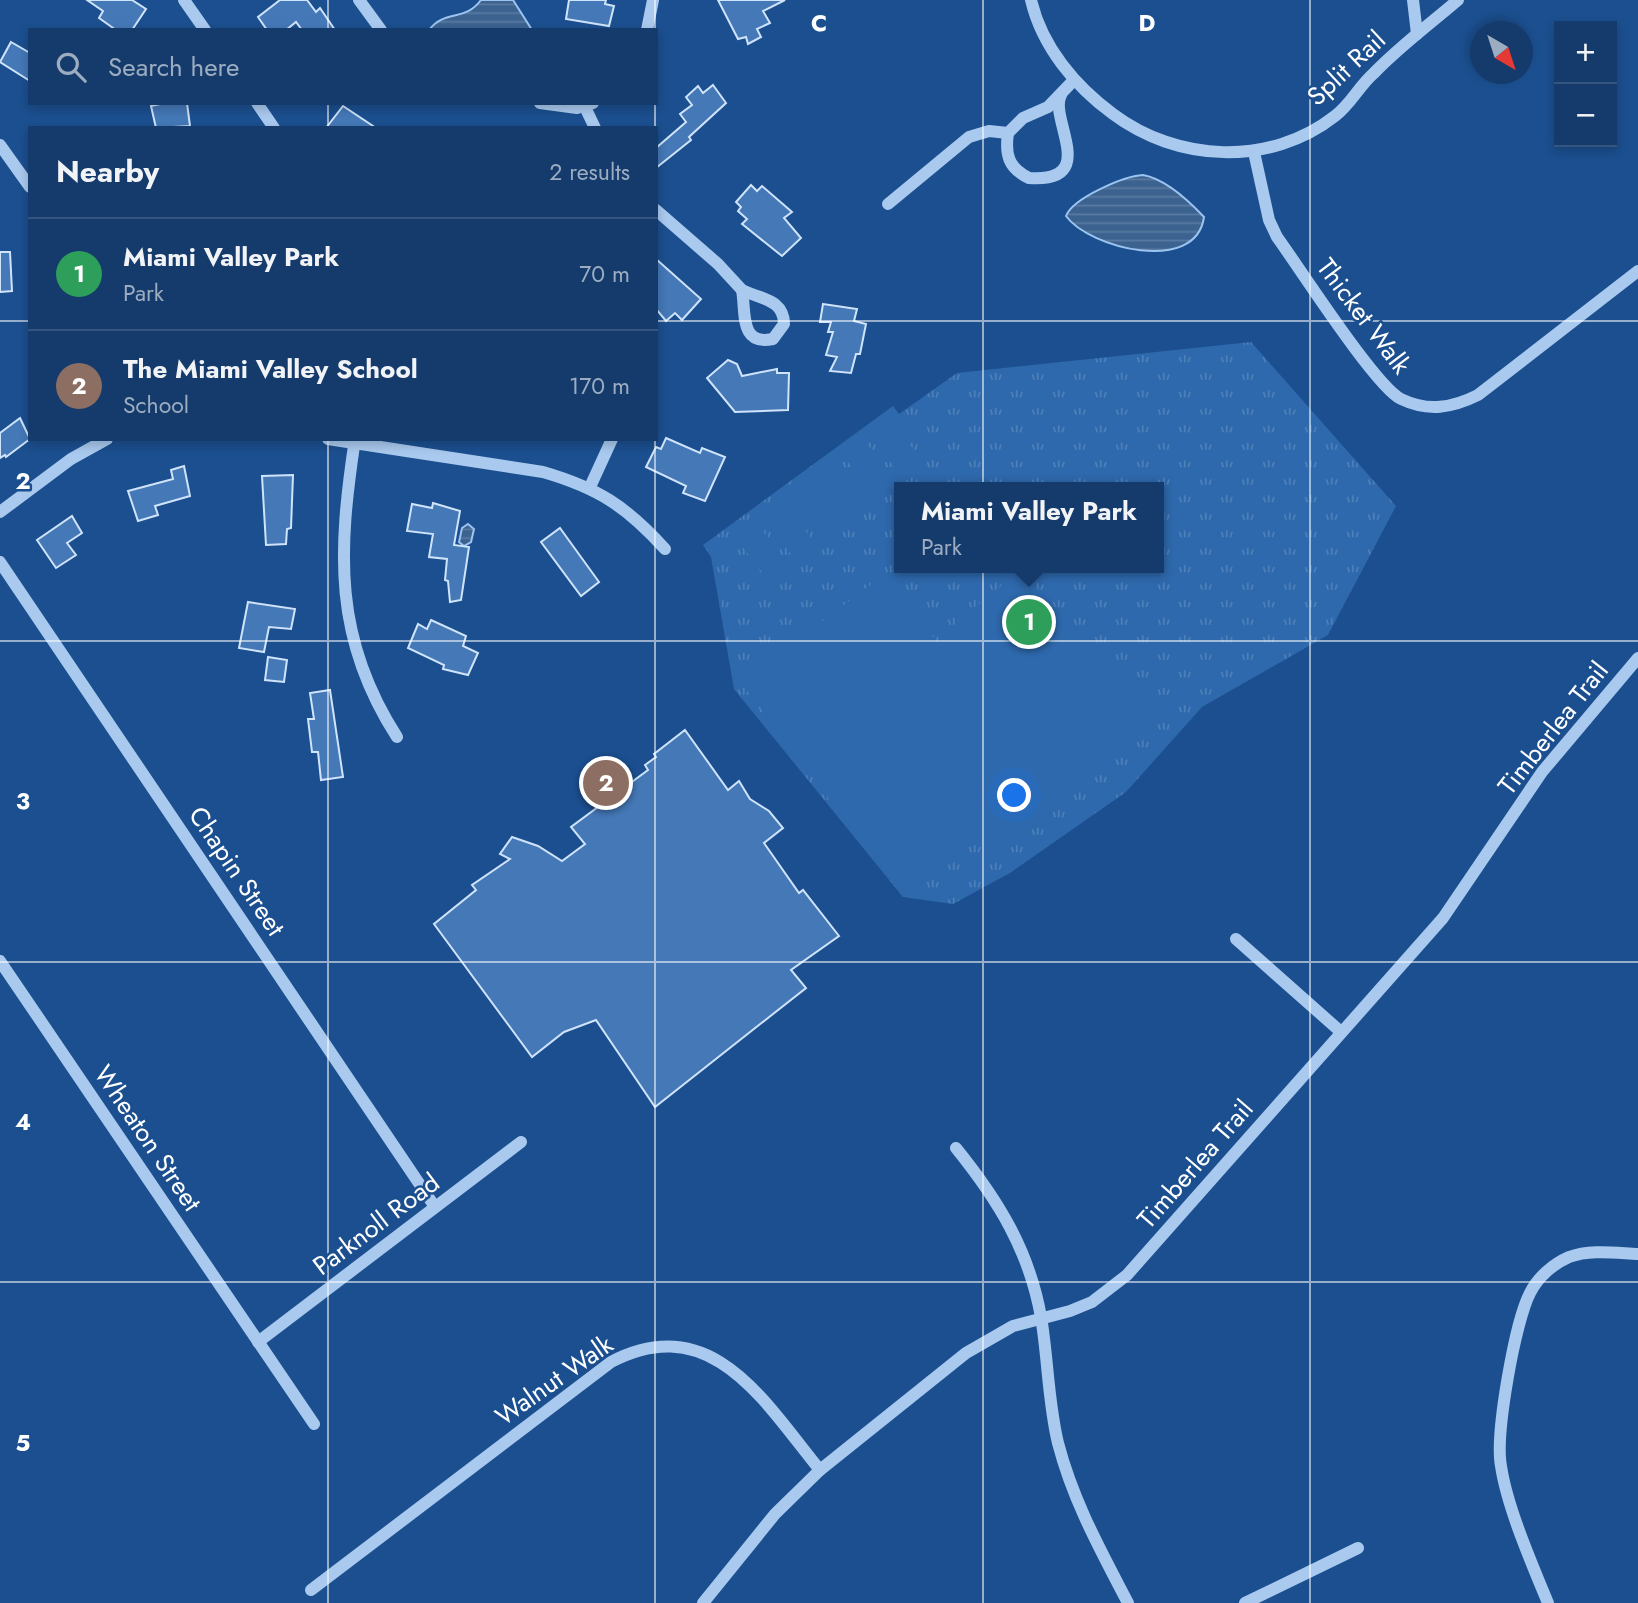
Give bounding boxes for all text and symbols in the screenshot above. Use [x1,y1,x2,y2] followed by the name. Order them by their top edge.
[811,6,827,40] text: C
[1139,6,1156,40] text: D
[1298,21,1394,115] street label: Split Rail
[1470,21,1533,84] north arrow
[1554,21,1617,147] map controls
[1554,21,1617,84] button: +
[28,28,658,105] search box
[52,48,90,86] icon: search
[108,48,240,86] text: Search here
[1554,84,1617,147] button: −
[56,150,159,193] text: Nearby
[549,155,630,189] text: 2 results
[123,238,339,276] text: Miami Valley Park
[1308,250,1421,382] street label: Thicket Walk
[73,257,85,291] text: 1
[579,257,630,291] text: 70 m
[123,276,164,310] text: Park
[123,350,418,388] text: The Miami Valley School
[71,369,87,403] text: 2
[569,369,630,403] text: 170 m
[123,388,189,422] text: School
[15,464,31,498] text: 2
[894,482,1164,573] popup
[921,492,1137,530] text: Miami Valley Park
[921,530,962,564] text: Park
[1006,596,1052,648] pin: 1
[1489,653,1617,803] street label: Timberlea Trail
[583,757,629,809] pin: 2
[997,778,1031,812] your location
[16,784,30,818] text: 3
[180,799,295,944] street label: Chapin Street
[85,1057,211,1219] street label: Wheaton Street
[1128,1091,1262,1237] street label: Timberlea Trail
[15,1105,31,1139] text: 4
[305,1164,447,1284] street label: Parknoll Road
[487,1325,621,1435] street label: Walnut Walk
[16,1426,30,1460] text: 5

